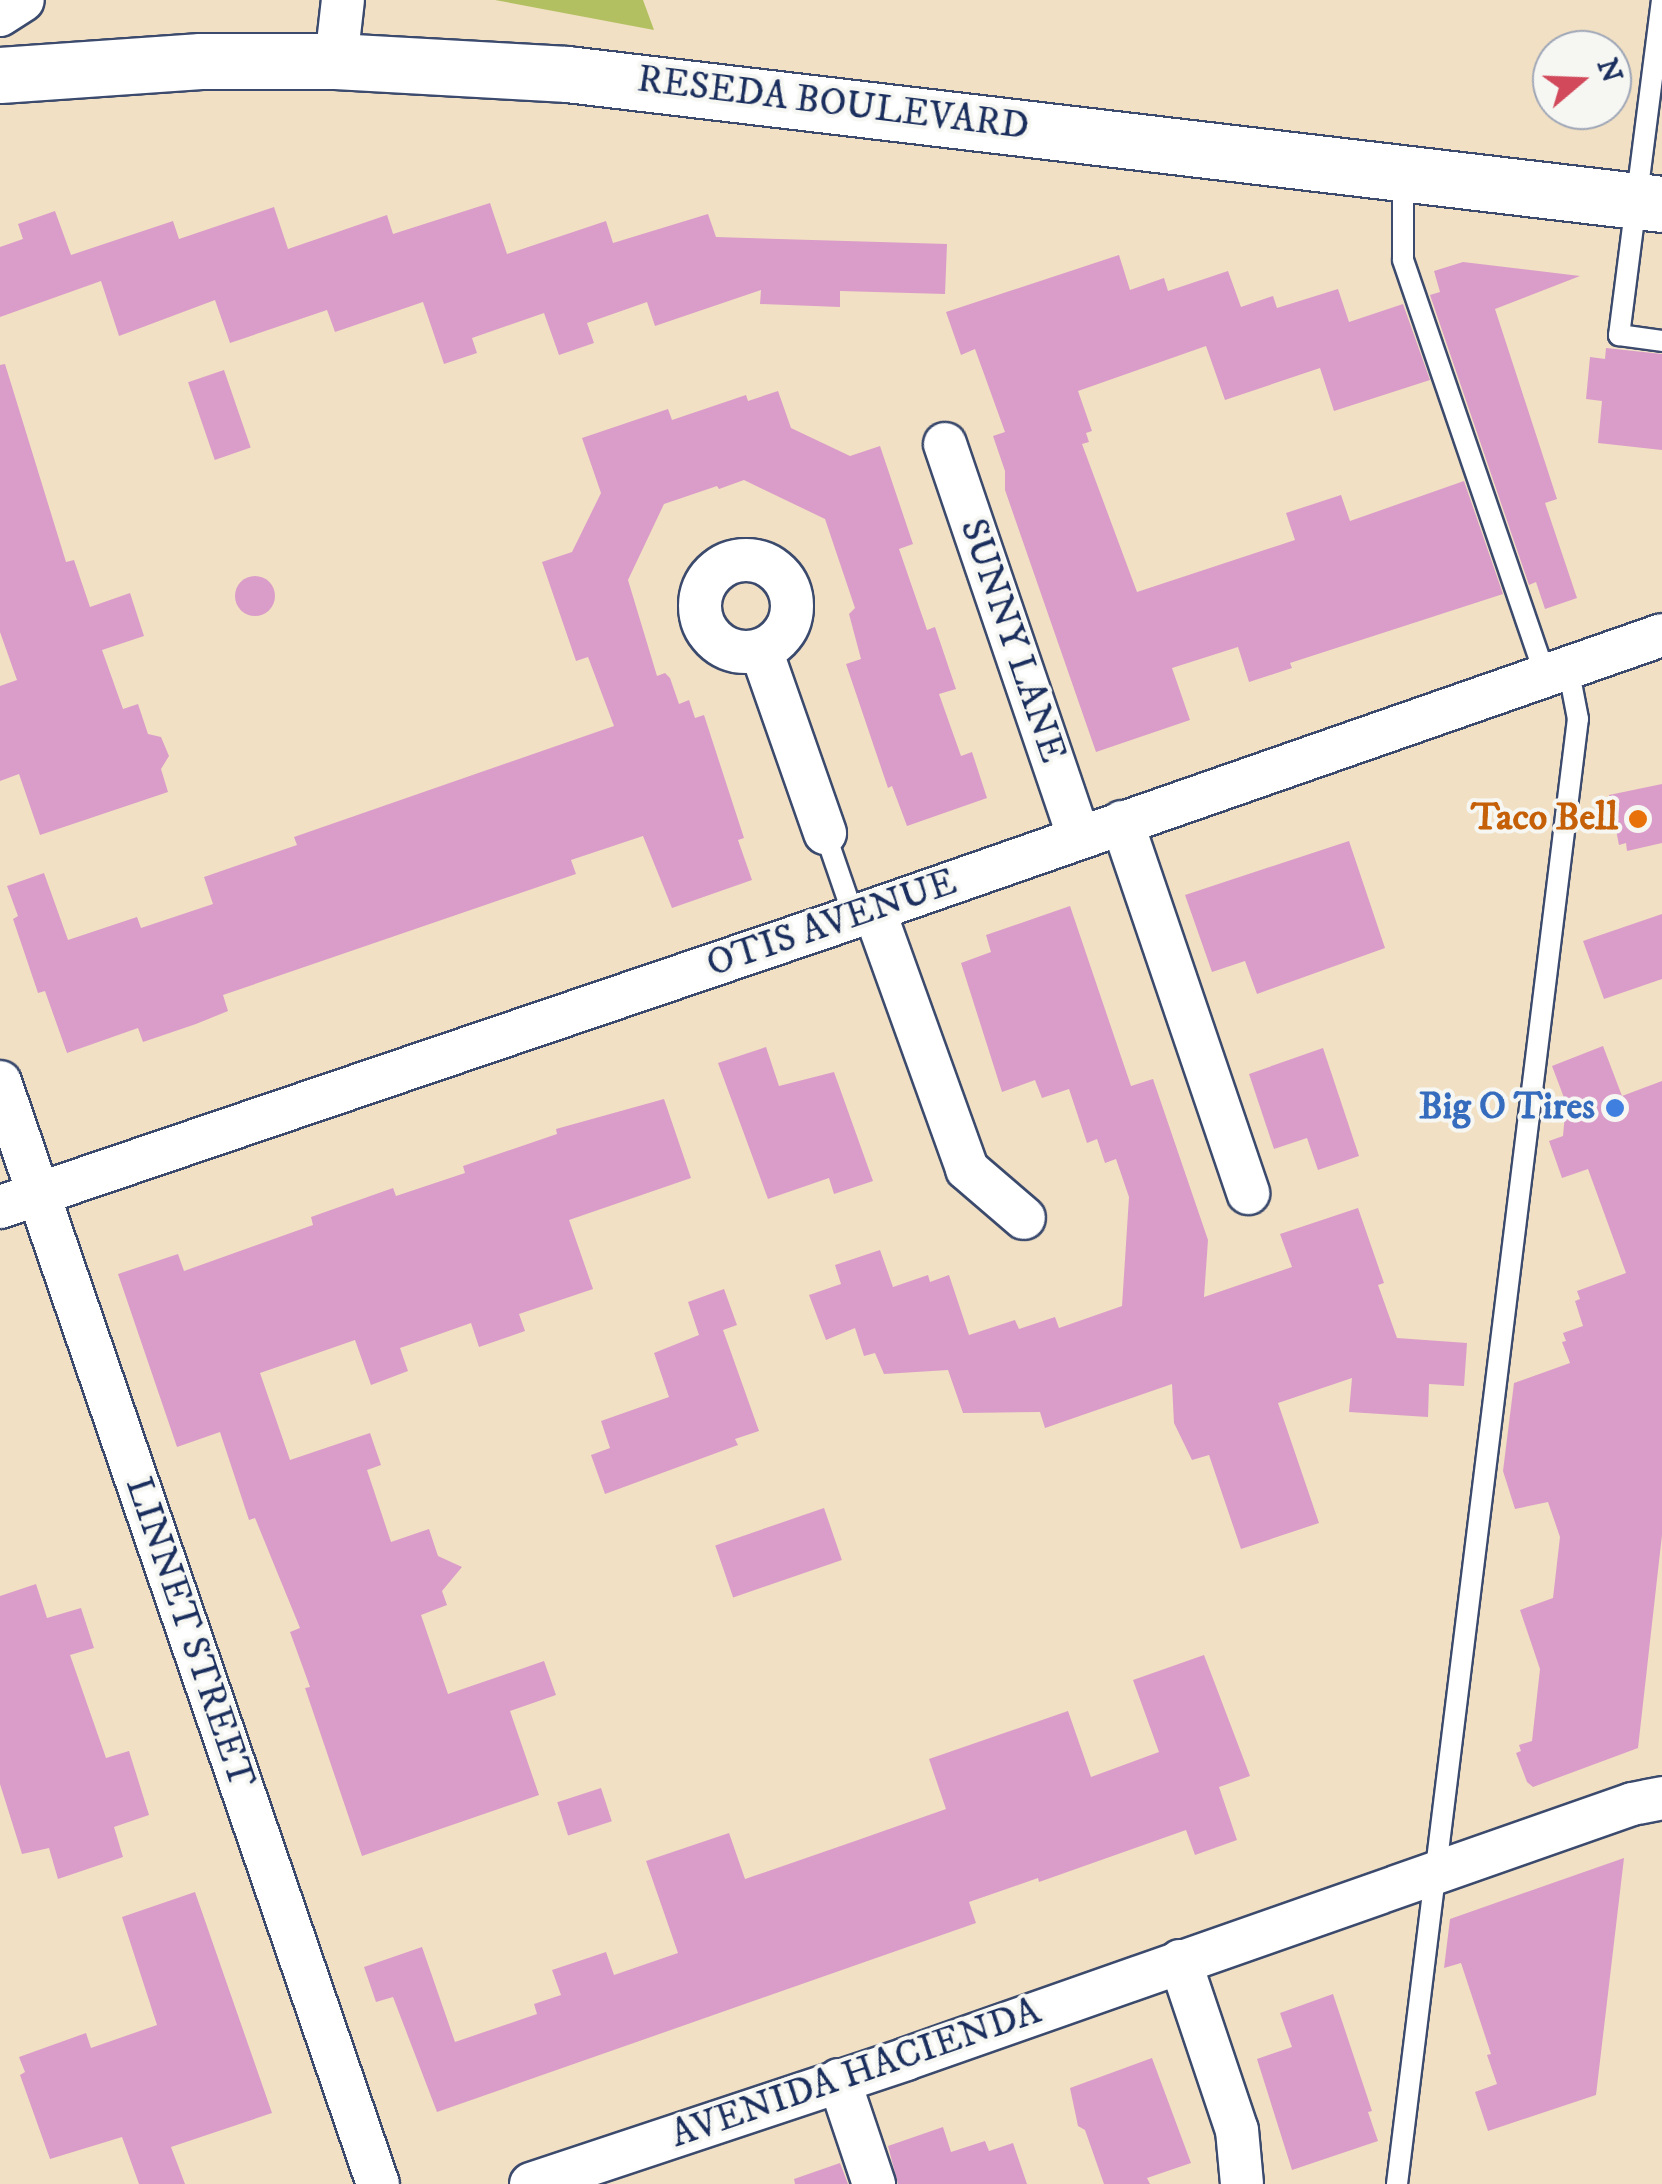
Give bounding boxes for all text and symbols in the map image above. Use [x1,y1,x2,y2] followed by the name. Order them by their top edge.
[1532,30,1632,130] north arrow
[1589,54,1629,87] text: N
[635,57,1031,151] street label: RESEDA BOULEVARD
[949,513,1075,769] street label: SUNNY LANE
[1471,796,1618,842] place label: Taco Bell
[1627,808,1649,830] marker: Taco Bell
[701,860,963,988] street label: OTIS AVENUE
[1419,1085,1595,1131] place label: Big O Tires
[1604,1097,1626,1119] marker: Big O Tires
[114,1472,264,1794] street label: LINNET STREET
[665,1989,1047,2159] street label: AVENIDA HACIENDA

